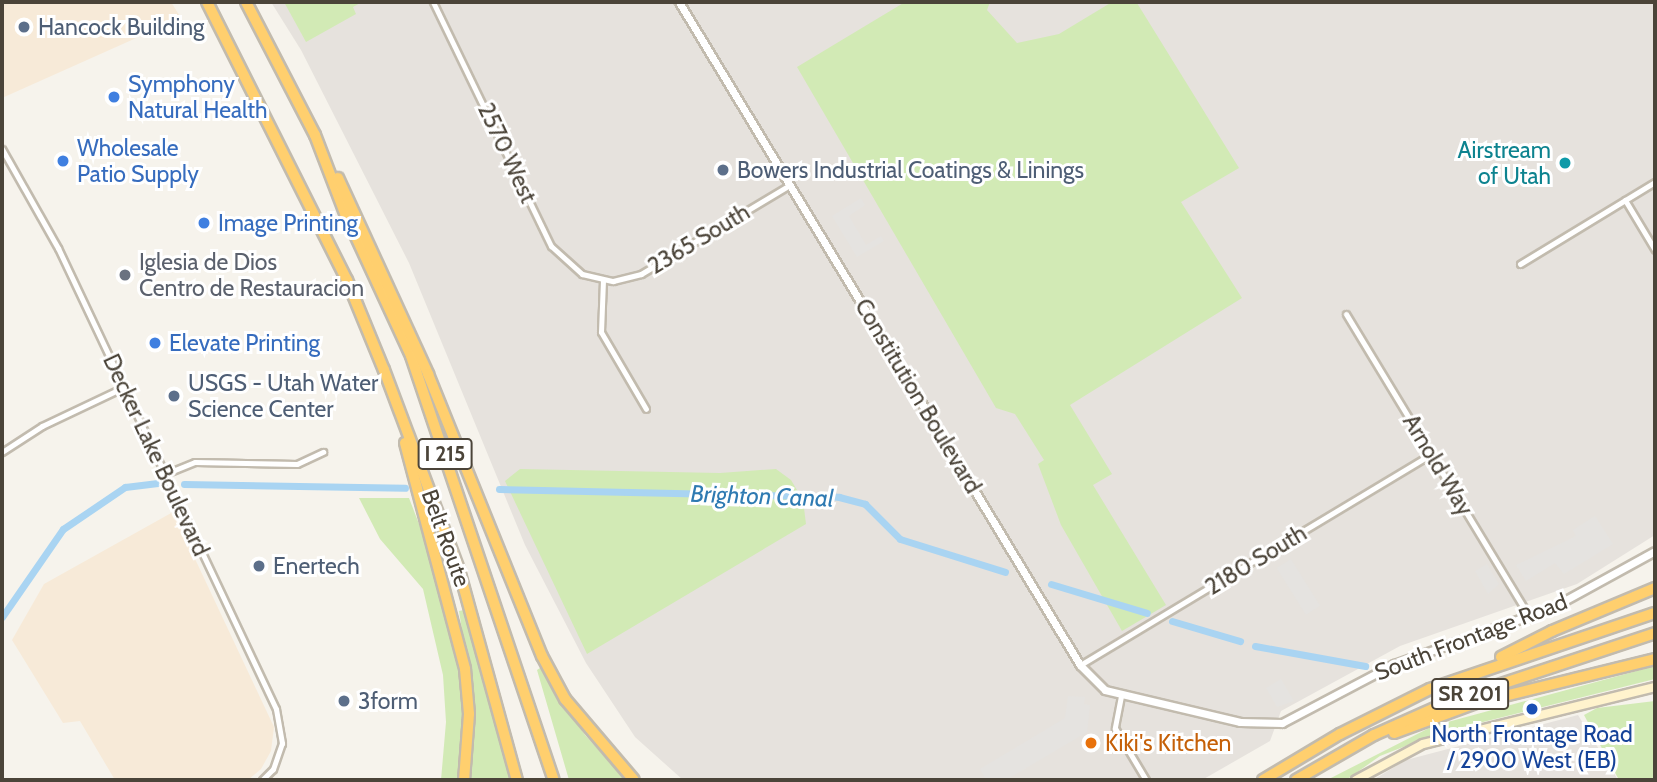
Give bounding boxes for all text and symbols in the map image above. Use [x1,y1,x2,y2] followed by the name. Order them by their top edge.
[38,13,205,41] place label: Hancock Building
[16,19,32,35] marker: Hancock Building
[128,70,268,124] place label: Symphony Natural Health
[106,89,122,105] marker: Symphony Natural Health
[472,99,542,207] street label: 2570 West
[77,134,199,188] place label: Wholesale Patio Supply
[1457,136,1551,190] place label: Airstream of Utah
[55,153,71,169] marker: Wholesale Patio Supply
[1557,155,1573,171] marker: Airstream of Utah
[737,156,1084,184] place label: Bowers Industrial Coatings & Linings
[715,162,731,178] marker: Bowers Industrial Coatings & Linings
[643,198,755,280] street label: 2365 South
[218,209,358,237] place label: Image Printing
[196,215,212,231] marker: Image Printing
[139,248,364,302] place label: Iglesia de Dios Centro de Restauracion
[117,267,133,283] marker: Iglesia de Dios Centro de Restauracion
[849,294,987,498] street label: Constitution Boulevard
[169,329,320,357] place label: Elevate Printing
[147,335,163,351] marker: Elevate Printing
[97,350,215,560] street label: Decker Lake Boulevard
[188,369,378,423] place label: USGS - Utah Water Science Center
[166,388,182,404] marker: USGS - Utah Water Science Center
[1397,409,1479,521] street label: Arnold Way
[417,436,473,472] road number: I 215
[690,479,834,513] water label: Brighton Canal
[416,486,476,590] street label: Belt Route
[1200,519,1312,601] street label: 2180 South
[273,552,360,580] place label: Enertech
[251,558,267,574] marker: Enertech
[1371,588,1571,686] street label: South Frontage Road
[1430,676,1510,712] road number: SR 201
[358,687,418,715] place label: 3form
[336,693,352,709] marker: 3form
[1524,701,1540,717] marker: North Frontage Road / 2900 West (EB)
[1431,720,1633,774] place label: North Frontage Road / 2900 West (EB)
[1105,729,1231,757] place label: Kiki's Kitchen
[1083,735,1099,751] marker: Kiki's Kitchen

